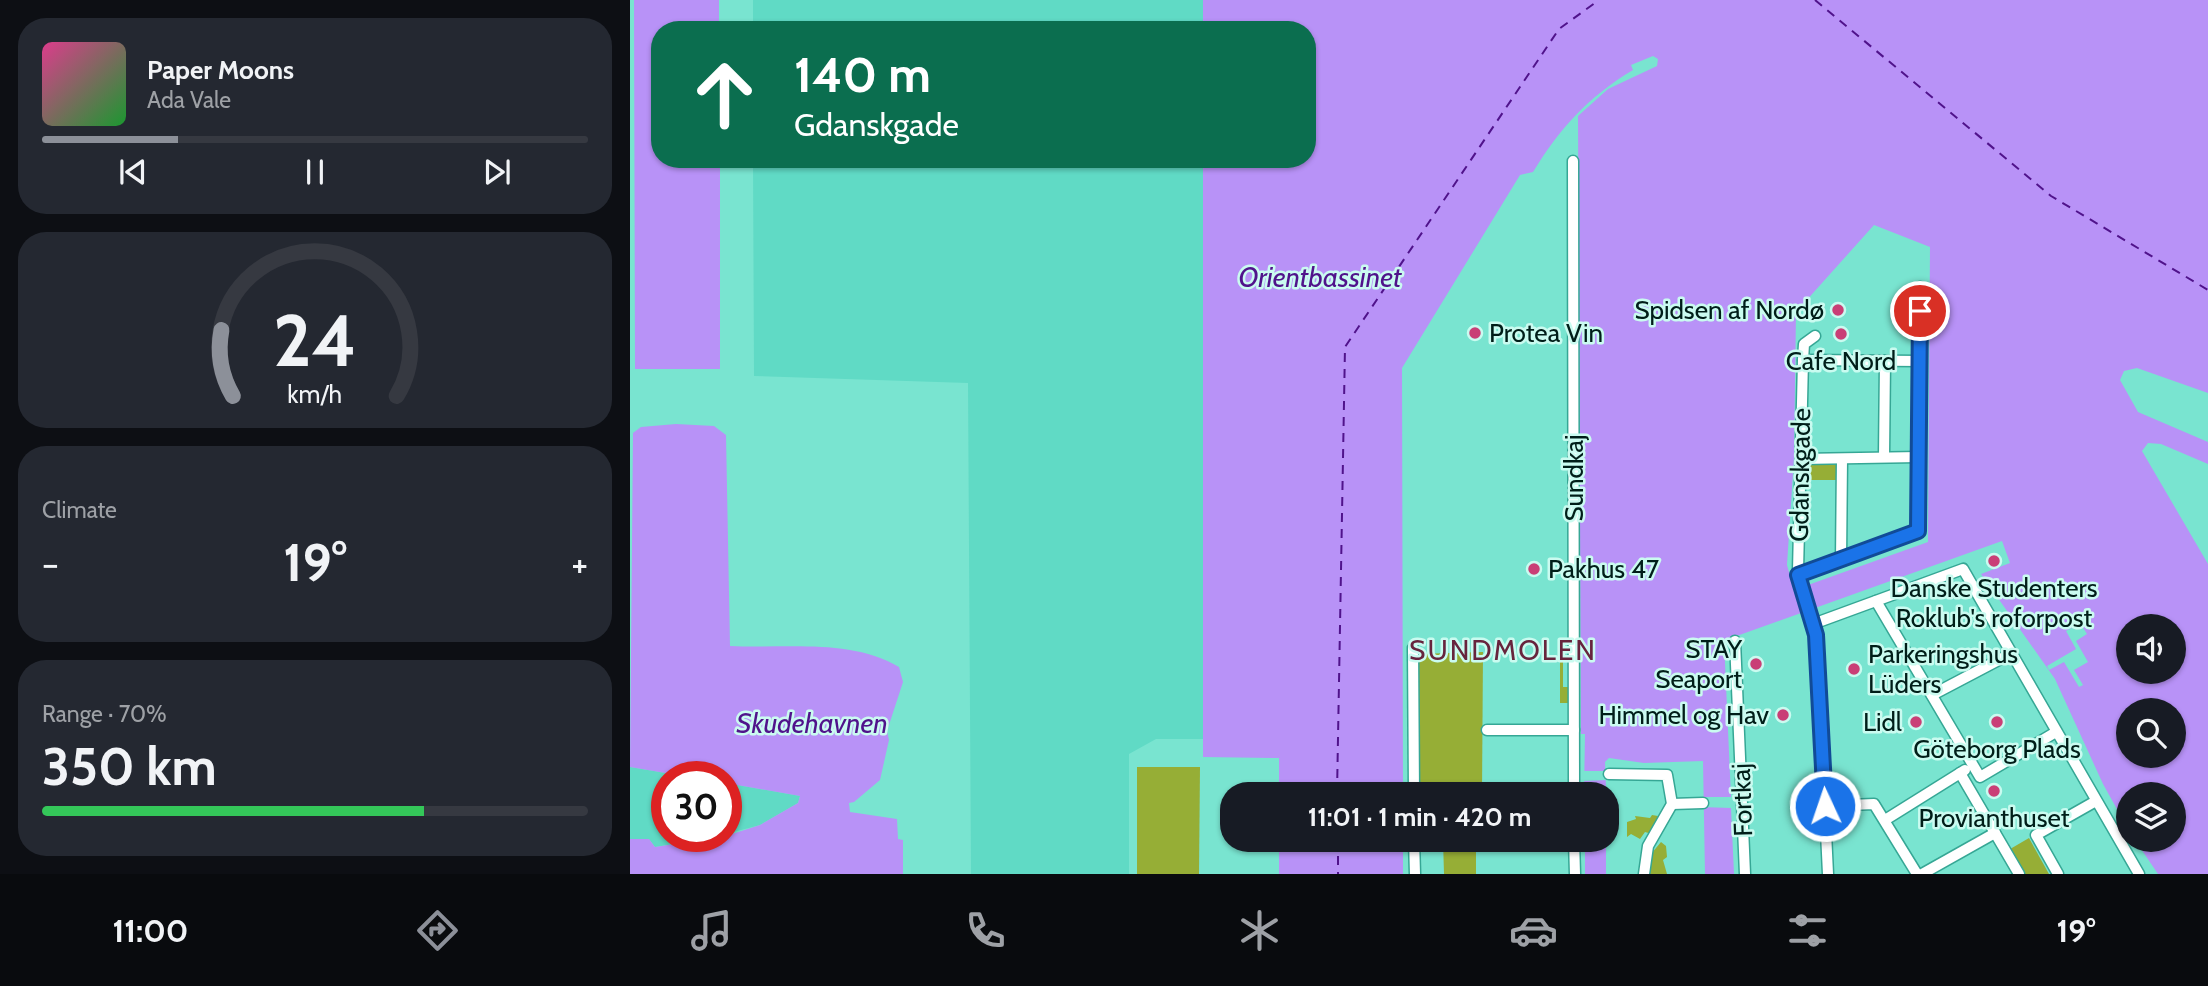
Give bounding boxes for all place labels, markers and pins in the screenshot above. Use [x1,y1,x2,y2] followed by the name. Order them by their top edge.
[1890,281,1950,341] pin
[1634,294,1824,326] place label: Spidsen af Nordø
[1830,302,1846,318] marker: Spidsen af Nordø
[1489,317,1603,349] place label: Protea Vin
[1467,325,1483,341] marker: Protea Vin
[1833,326,1849,342] marker: Cafe Nord
[1786,345,1896,377] place label: Cafe Nord
[1548,553,1659,585] place label: Pakhus 47
[1986,553,2002,569] marker: Danske Studenters Roklub's roforpost
[1526,561,1542,577] marker: Pakhus 47
[1891,572,2098,634] place label: Danske Studenters Roklub's roforpost
[1655,633,1742,695] place label: STAY Seaport
[1868,638,2018,700] place label: Parkeringshus Lüders
[1748,656,1764,672] marker: STAY Seaport
[1846,661,1862,677] marker: Parkeringshus Lüders
[1598,699,1769,731] place label: Himmel og Hav
[1863,706,1902,738] place label: Lidl
[1775,707,1791,723] marker: Himmel og Hav
[1908,714,1924,730] marker: Lidl
[1989,714,2005,730] marker: Göteborg Plads
[1913,733,2081,765] place label: Göteborg Plads
[1986,783,2002,799] marker: Provianthuset
[1918,802,2070,834] place label: Provianthuset

